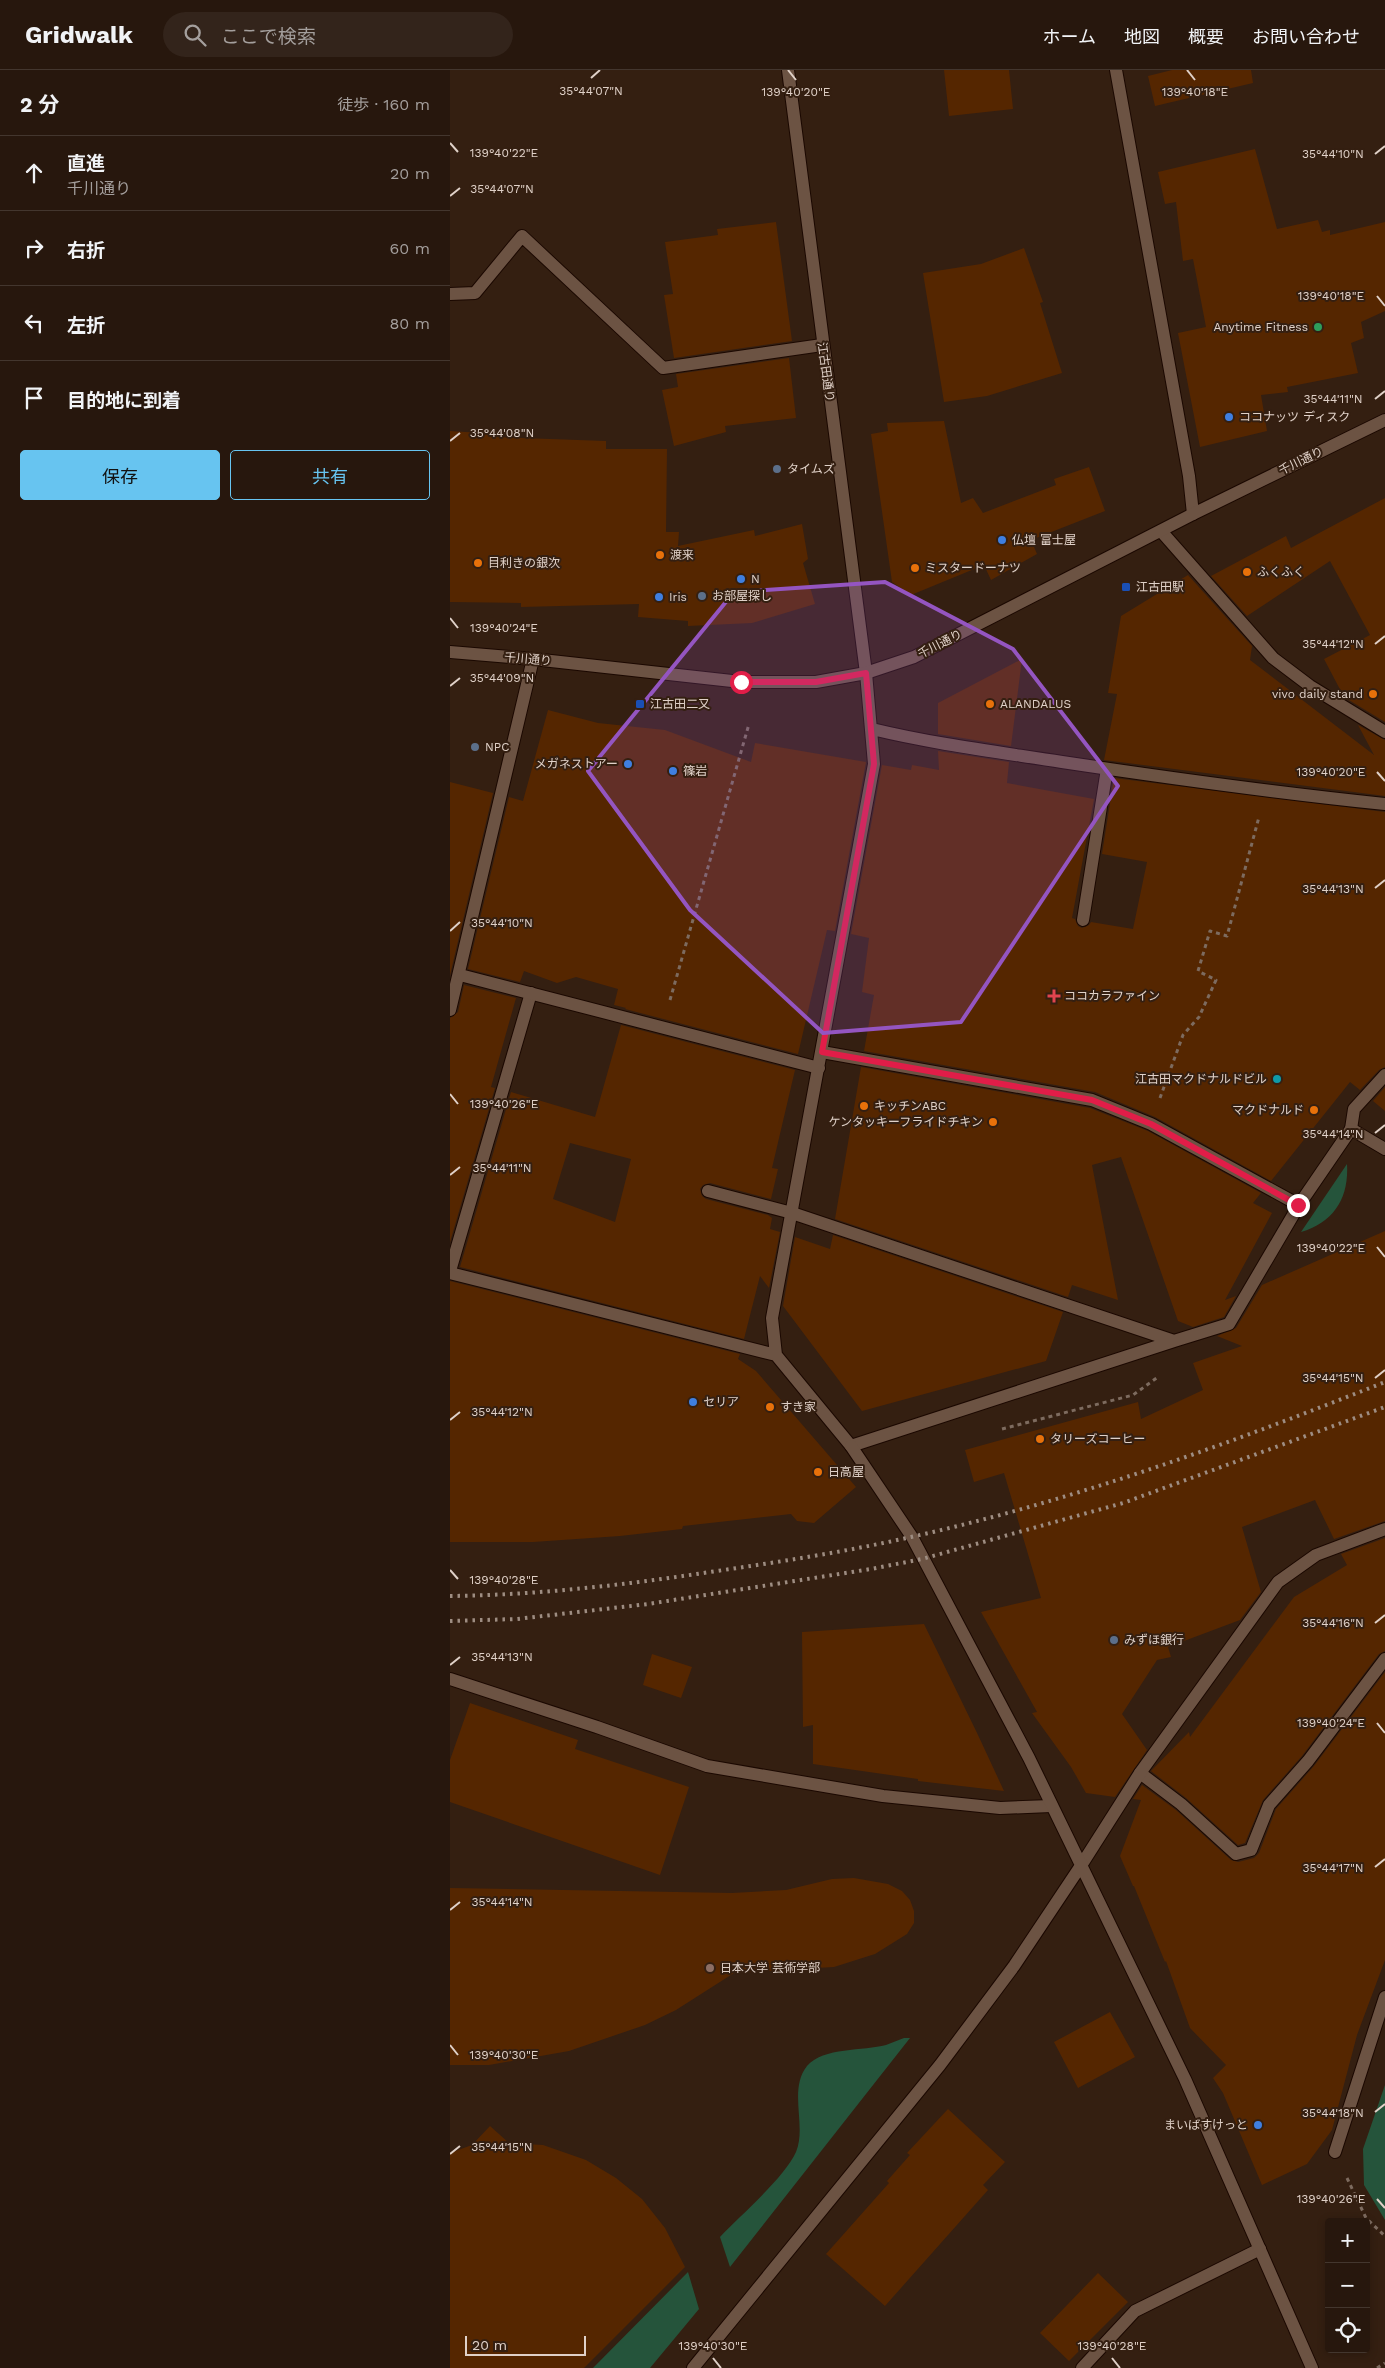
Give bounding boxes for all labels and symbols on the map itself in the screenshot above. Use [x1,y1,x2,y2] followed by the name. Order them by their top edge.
[559,84,623,98] text: 35°44'07"N
[762,85,831,99] text: 139°40'20"E
[1162,85,1229,99] text: 139°40'18"E
[470,146,539,160] text: 139°40'22"E
[1302,147,1364,161] text: 35°44'10"N
[470,182,534,196] text: 35°44'07"N
[1298,289,1365,303] text: 139°40'18"E
[1213,320,1308,334] place label: Anytime Fitness
[1312,321,1324,333] marker: Anytime Fitness
[815,341,837,403] street label: 江古田通り
[1303,392,1363,406] text: 35°44'11"N
[1239,410,1350,424] place label: ココナッツ ディスク
[1223,411,1235,423] marker: ココナッツ ディスク
[470,426,534,440] text: 35°44'08"N
[1276,444,1326,478] street label: 千川通り
[787,462,835,476] place label: タイムズ
[771,463,783,475] marker: タイムズ
[1012,533,1076,547] place label: 仏壇 富士屋
[996,534,1008,546] marker: 仏壇 富士屋
[670,548,694,562] place label: 渡来
[654,549,666,561] marker: 渡来
[488,556,560,570] place label: 目利きの銀次
[472,557,484,569] marker: 目利きの銀次
[925,561,1021,575] place label: ミスタードーナツ
[909,562,921,574] marker: ミスタードーナツ
[1257,565,1305,579] place label: ふくふく
[1241,566,1253,578] marker: ふくふく
[751,572,760,586] place label: N
[735,573,747,585] marker: N
[1136,580,1184,594] place label: 江古田駅
[1120,581,1132,593] marker: 江古田駅
[712,589,772,603] place label: お部屋探し
[669,590,687,604] place label: Iris
[696,590,708,602] marker: お部屋探し
[653,591,665,603] marker: Iris
[470,621,538,635] text: 139°40'24"E
[915,627,965,661] street label: 千川通り
[1302,637,1364,651] text: 35°44'12"N
[503,650,553,668] street label: 千川通り
[470,671,534,685] text: 35°44'09"N
[730,671,753,694] route start
[1272,687,1363,701] place label: vivo daily stand
[1367,688,1379,700] marker: vivo daily stand
[650,697,710,711] place label: 江古田二又
[1000,697,1071,711] place label: ALANDALUS
[634,698,646,710] marker: 江古田二又
[984,698,996,710] marker: ALANDALUS
[485,740,509,754] place label: NPC
[469,741,481,753] marker: NPC
[535,757,618,771] place label: メガネストアー
[622,758,634,770] marker: メガネストアー
[683,764,707,778] place label: 篠岩
[667,765,679,777] marker: 篠岩
[1297,765,1366,779] text: 139°40'20"E
[1302,882,1364,896] text: 35°44'13"N
[471,916,533,930] text: 35°44'10"N
[1064,989,1160,1003] place label: ココカラファイン
[1048,990,1060,1002] marker: ココカラファイン
[1135,1072,1267,1086] place label: 江古田マクドナルドビル
[1271,1073,1283,1085] marker: 江古田マクドナルドビル
[470,1097,539,1111] text: 139°40'26"E
[874,1099,946,1113] place label: キッチンABC
[858,1100,870,1112] marker: キッチンABC
[1232,1103,1304,1117] place label: マクドナルド
[1308,1104,1320,1116] marker: マクドナルド
[828,1115,983,1129] place label: ケンタッキーフライドチキン
[987,1116,999,1128] marker: ケンタッキーフライドチキン
[1302,1127,1364,1141] text: 35°44'14"N
[472,1161,532,1175] text: 35°44'11"N
[1287,1194,1310,1217] route end
[1297,1241,1366,1255] text: 139°40'22"E
[1302,1371,1364,1385] text: 35°44'15"N
[703,1395,739,1409] place label: セリア
[687,1396,699,1408] marker: セリア
[780,1400,816,1414] place label: すき家
[764,1401,776,1413] marker: すき家
[471,1405,533,1419] text: 35°44'12"N
[1050,1432,1145,1446] place label: タリーズコーヒー
[1034,1433,1046,1445] marker: タリーズコーヒー
[828,1465,864,1479] place label: 日高屋
[812,1466,824,1478] marker: 日高屋
[470,1573,539,1587] text: 139°40'28"E
[1302,1616,1364,1630] text: 35°44'16"N
[1124,1633,1184,1647] place label: みずほ銀行
[1108,1634,1120,1646] marker: みずほ銀行
[471,1650,533,1664] text: 35°44'13"N
[1297,1716,1365,1730] text: 139°40'24"E
[1302,1861,1364,1875] text: 35°44'17"N
[471,1895,533,1909] text: 35°44'14"N
[720,1961,820,1975] place label: 日本大学 芸術学部
[704,1962,716,1974] marker: 日本大学 芸術学部
[470,2048,539,2062] text: 139°40'30"E
[1302,2106,1364,2120] text: 35°44'18"N
[1164,2118,1248,2132] place label: まいばすけっと
[1252,2119,1264,2131] marker: まいばすけっと
[471,2140,533,2154] text: 35°44'15"N
[1297,2192,1366,2206] text: 139°40'26"E
[465,2333,586,2356] scale bar
[679,2339,748,2353] text: 139°40'30"E
[1078,2339,1147,2353] text: 139°40'28"E

